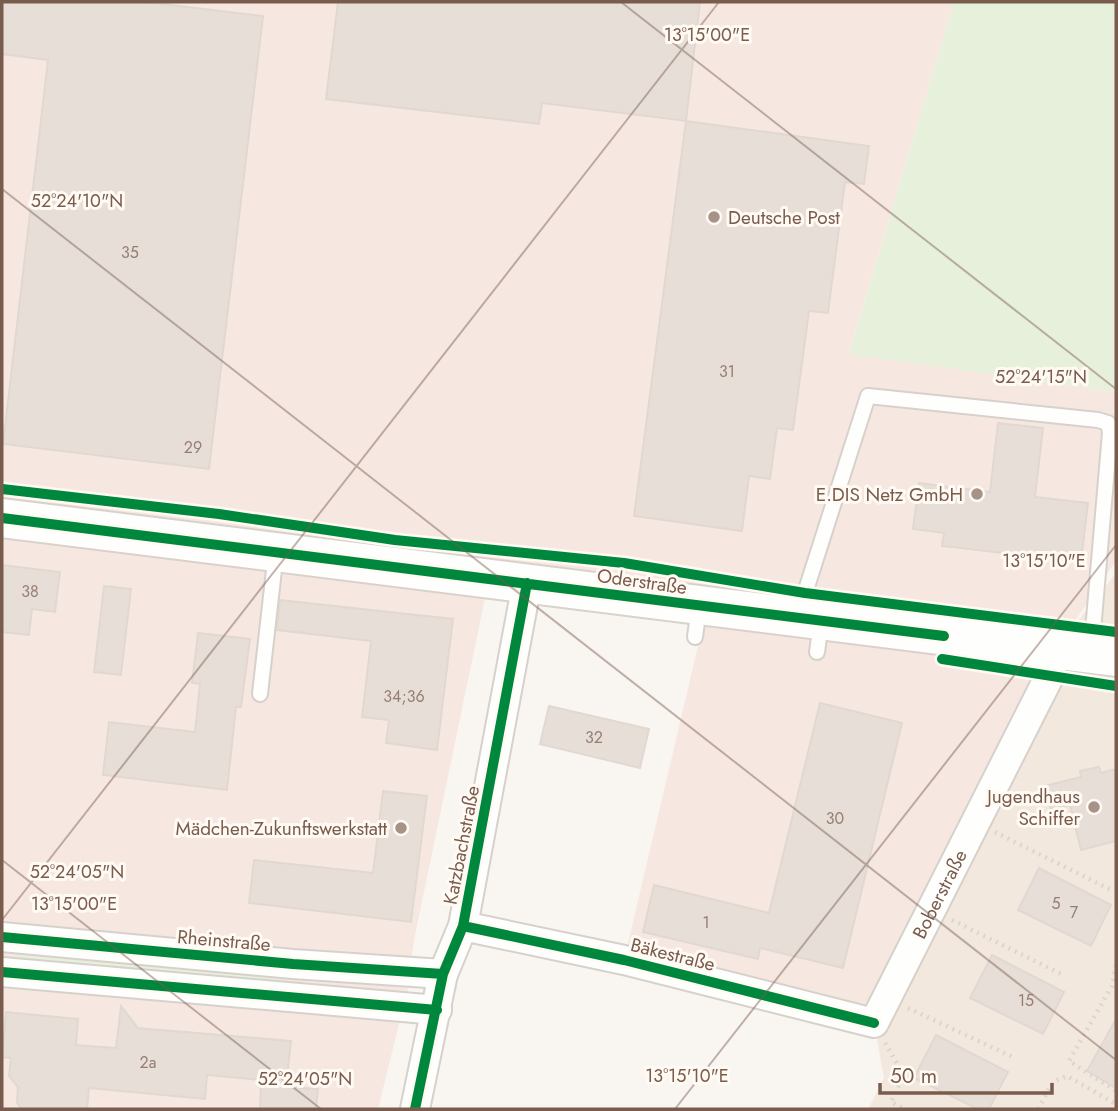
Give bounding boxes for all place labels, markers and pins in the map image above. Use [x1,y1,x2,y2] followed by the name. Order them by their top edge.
[728,204,840,231] place label: Deutsche Post
[706,209,722,225] marker: Deutsche Post
[816,481,963,508] place label: E.DIS Netz GmbH
[969,486,985,502] marker: E.DIS Netz GmbH
[984,783,1080,832] place label: Jugendhaus Schiffer
[1086,799,1102,815] marker: Jugendhaus Schiffer
[176,815,387,842] place label: Mädchen-Zukunftswerkstatt
[393,820,409,836] marker: Mädchen-Zukunftswerkstatt

